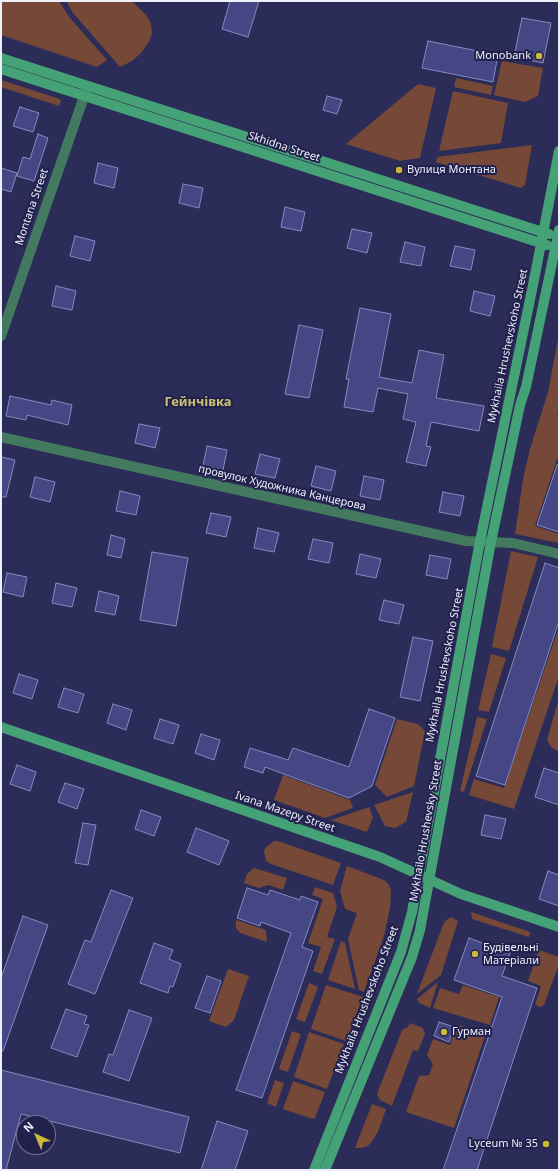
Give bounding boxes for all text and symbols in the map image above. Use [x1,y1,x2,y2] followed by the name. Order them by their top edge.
[475,49,531,63] place label: Monobank
[534,51,544,61] marker: Monobank
[246,129,322,165] street label: Skhidna Street
[407,163,496,177] place label: Вулиця Монтана
[394,165,404,175] marker: Вулиця Монтана
[13,167,51,247] street label: Montana Street
[485,268,531,424] street label: Mykhaila Hrushevskoho Street
[164,394,232,410] district label: Гейнчівка
[197,462,367,514] street label: провулок Художника Канцерова
[424,587,466,743] street label: Mykhaila Hrushevskoho Street
[407,759,445,903] street label: Mykhailo Hrushevsky Street
[233,789,337,835] street label: Ivana Mazepy Street
[333,924,401,1076] street label: Mykhaila Hrushevskoho Street
[483,941,539,967] place label: Будівельні Матеріали
[470,949,480,959] marker: Будівельні Матеріали
[452,1025,491,1039] place label: Гурман
[439,1027,449,1037] marker: Гурман
[16,1115,56,1155] north arrow
[20,1118,36,1135] text: N
[469,1137,538,1151] place label: Lyceum № 35
[541,1139,551,1149] marker: Lyceum № 35

